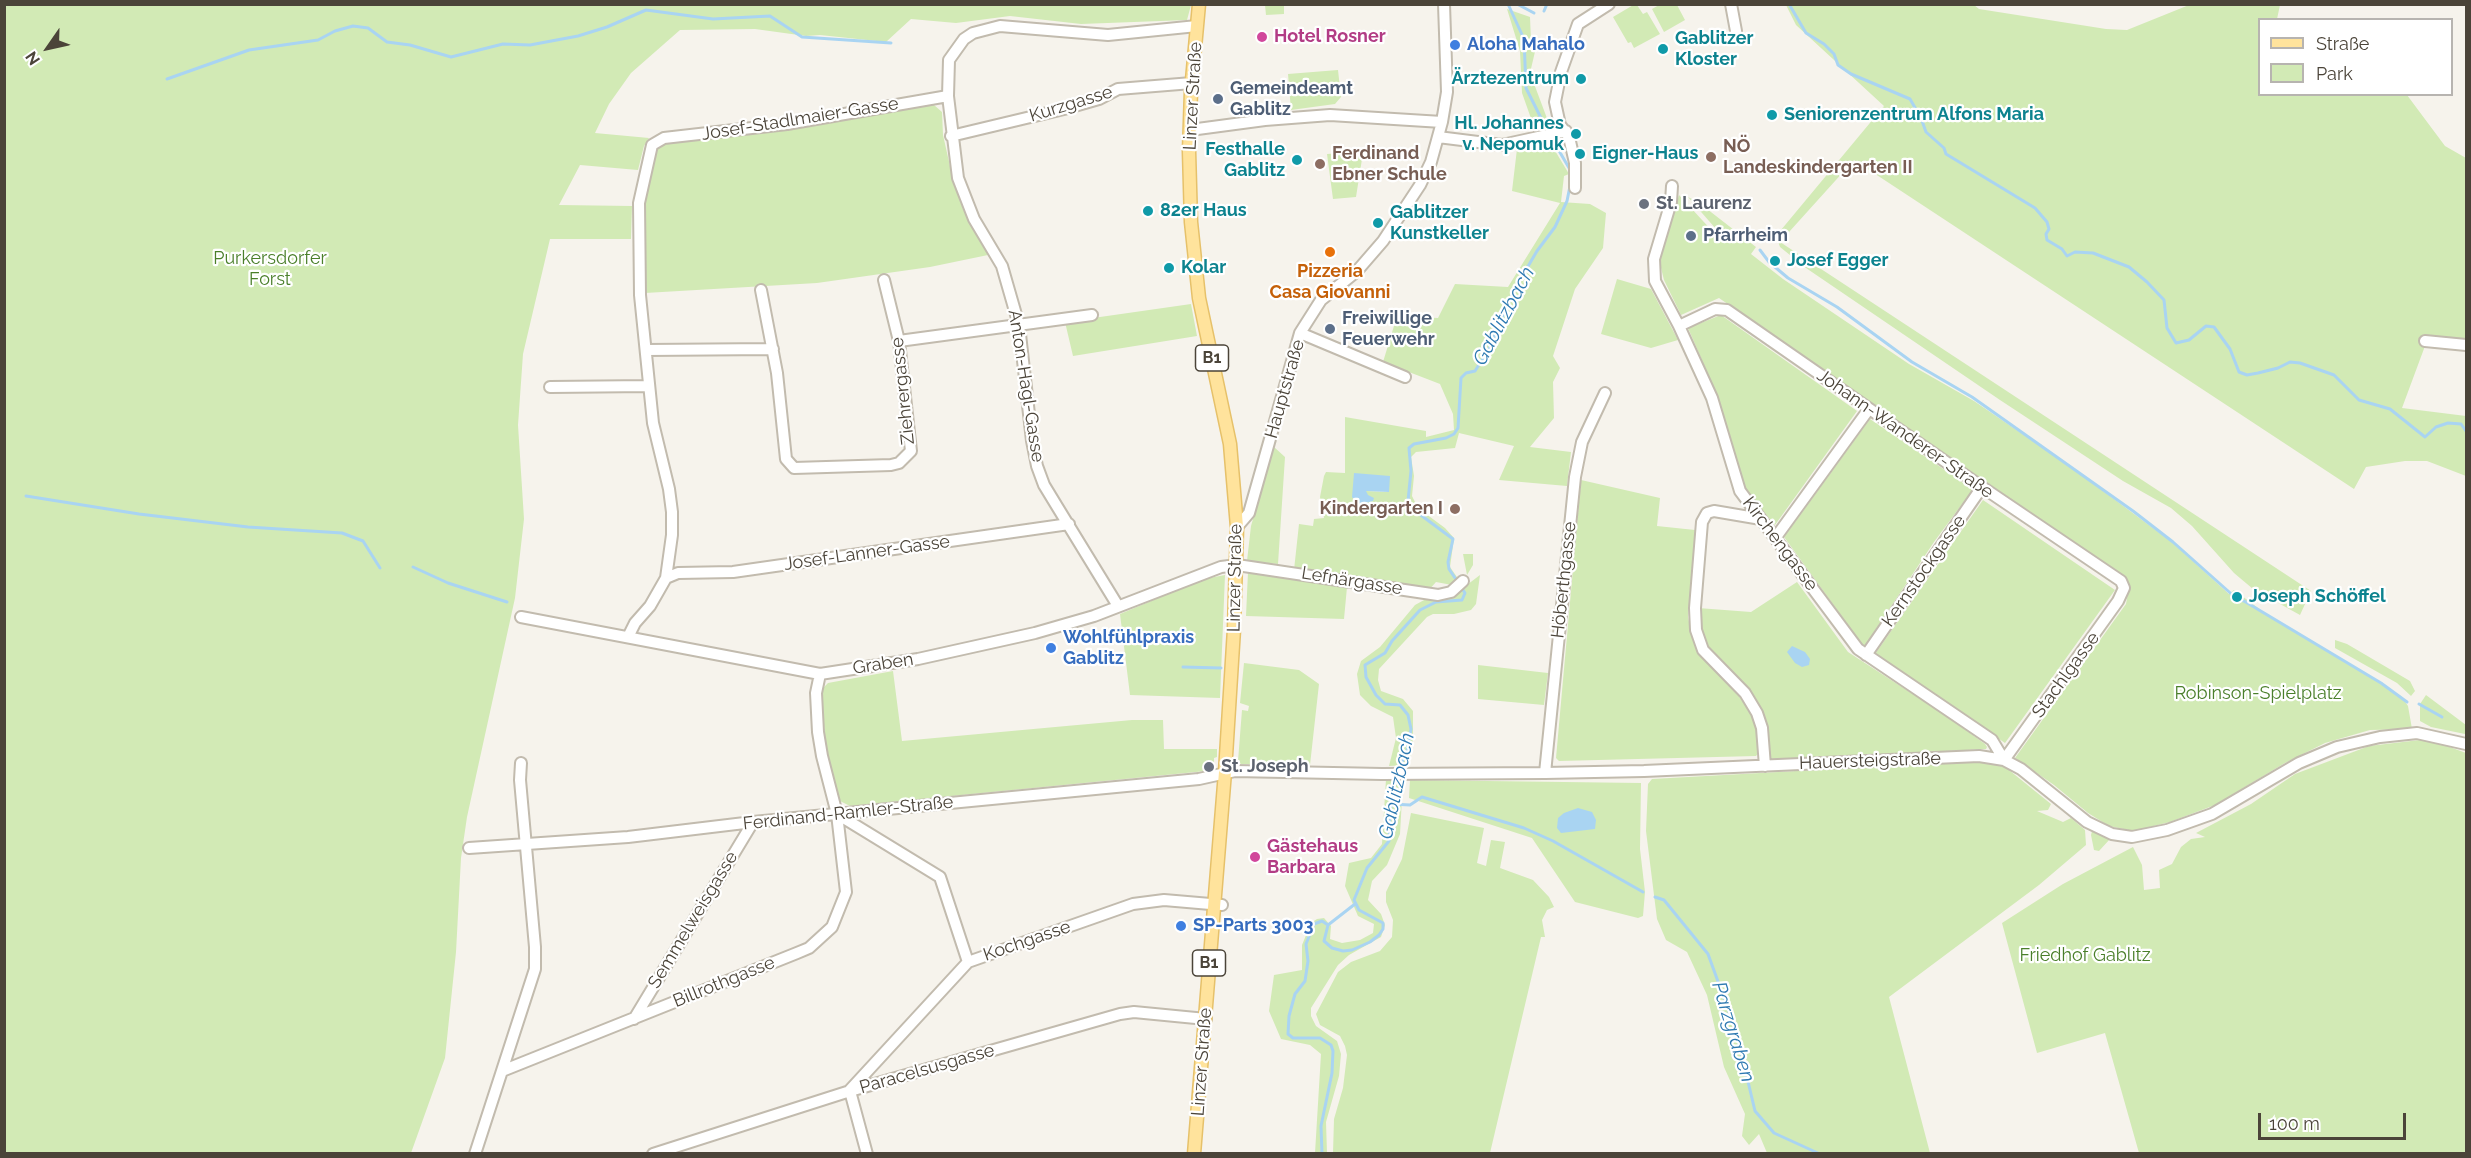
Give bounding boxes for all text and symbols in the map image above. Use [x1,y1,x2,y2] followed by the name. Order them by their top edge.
[18,18,78,78] north arrow
[2258,18,2453,96] legend
[1274,26,1386,48] place label: Hotel Rosner
[1675,28,1753,70] place label: Gablitzer Kloster
[1255,30,1269,44] marker: Hotel Rosner
[2316,33,2369,54] text: Straße
[1467,34,1585,56] place label: Aloha Mahalo
[1448,38,1462,52] marker: Aloha Mahalo
[1179,41,1207,151] street label: Linzer Straße
[1656,42,1670,56] marker: Gablitzer Kloster
[21,48,44,69] text: N
[2316,63,2353,84] text: Park
[1452,68,1569,90] place label: Ärztezentrum
[1574,72,1588,86] marker: Ärztezentrum
[1230,78,1353,121] place label: Gemeindeamt Gablitz
[1027,81,1115,127] street label: Kurzgasse
[1211,92,1225,106] marker: Gemeindeamt Gablitz
[700,93,900,145] street label: Josef-Stadlmaier-Gasse
[1784,104,2044,126] place label: Seniorenzentrum Alfons Maria
[1765,108,1779,122] marker: Seniorenzentrum Alfons Maria
[1454,113,1564,156] place label: Hl. Johannes v. Nepomuk
[1569,127,1583,141] marker: Hl. Johannes v. Nepomuk
[1723,136,1913,178] place label: NÖ Landeskindergarten II
[1205,139,1285,182] place label: Festhalle Gablitz
[1332,143,1447,186] place label: Ferdinand Ebner Schule
[1592,143,1698,165] place label: Eigner-Haus
[1573,147,1587,161] marker: Eigner-Haus
[1704,150,1718,164] marker: NÖ Landeskindergarten II
[1290,153,1304,167] marker: Festhalle Gablitz
[1313,157,1327,171] marker: Ferdinand Ebner Schule
[1656,193,1751,215] place label: St. Laurenz
[1637,197,1651,211] marker: St. Laurenz
[1160,200,1247,222] place label: 82er Haus
[1390,202,1489,244] place label: Gablitzer Kunstkeller
[1141,204,1155,218] marker: 82er Haus
[1371,216,1385,230] marker: Gablitzer Kunstkeller
[1703,225,1788,247] place label: Pfarrheim
[1684,229,1698,243] marker: Pfarrheim
[1323,245,1337,259] marker: Pizzeria Casa Giovanni
[213,248,327,290] park label: Purkersdorfer Forst
[1787,250,1888,272] place label: Josef Egger
[1768,254,1782,268] marker: Josef Egger
[1181,257,1226,279] place label: Kolar
[1162,261,1176,275] marker: Kolar
[1270,261,1390,304] place label: Pizzeria Casa Giovanni
[1468,263,1540,369] water label: Gablitzbach
[1003,308,1049,464] street label: Anton-Hagl-Gasse
[1342,308,1435,350] place label: Freiwillige Feuerwehr
[1323,322,1337,336] marker: Freiwillige Feuerwehr
[887,336,919,446] street label: Ziehrergasse
[1261,337,1309,441] street label: Hauptstraße
[1196,345,1228,371] road number: B1
[1813,365,1997,503] street label: Johann-Wanderer-Straße
[1738,493,1822,595] street label: Kirchengasse
[1320,498,1443,520] place label: Kindergarten I
[1448,502,1462,516] marker: Kindergarten I
[1877,511,1971,631] street label: Kernstockgasse
[1547,521,1581,639] street label: Höberthgasse
[1223,524,1247,632] street label: Linzer Straße
[783,531,951,575] street label: Josef-Lanner-Gasse
[1300,562,1404,600] street label: Lefnärgasse
[2249,586,2386,608] place label: Joseph Schöffel
[2230,590,2244,604] marker: Joseph Schöffel
[1063,627,1194,670] place label: Wohlfühlpraxis Gablitz
[2028,628,2104,722] street label: Stachlgasse
[1044,641,1058,655] marker: Wohlfühlpraxis Gablitz
[851,649,915,679] street label: Graben
[2174,683,2342,705] park label: Robinson-Spielplatz
[1374,731,1420,841] water label: Gablitzbach
[1799,748,1941,774] street label: Hauersteigstraße
[1221,756,1309,778] place label: St. Joseph
[1202,760,1216,774] marker: St. Joseph
[742,791,954,835] street label: Ferdinand-Ramler-Straße
[1267,836,1358,878] place label: Gästehaus Barbara
[644,848,742,992] street label: Semmelweisgasse
[1248,850,1262,864] marker: Gästehaus Barbara
[1193,915,1313,937] place label: SP-Parts 3003
[980,916,1074,966] street label: Kochgasse
[1174,919,1188,933] marker: SP-Parts 3003
[2019,945,2151,967] park label: Friedhof Gablitz
[1192,950,1226,976] road number: B1
[670,952,778,1012] street label: Billrothgasse
[1706,979,1760,1085] water label: Parzgraben
[1187,1007,1217,1117] street label: Linzer Straße
[857,1039,997,1099] street label: Paracelsusgasse
[2261,1101,2410,1139] scale bar
[2269,1113,2320,1134] text: 100 m

